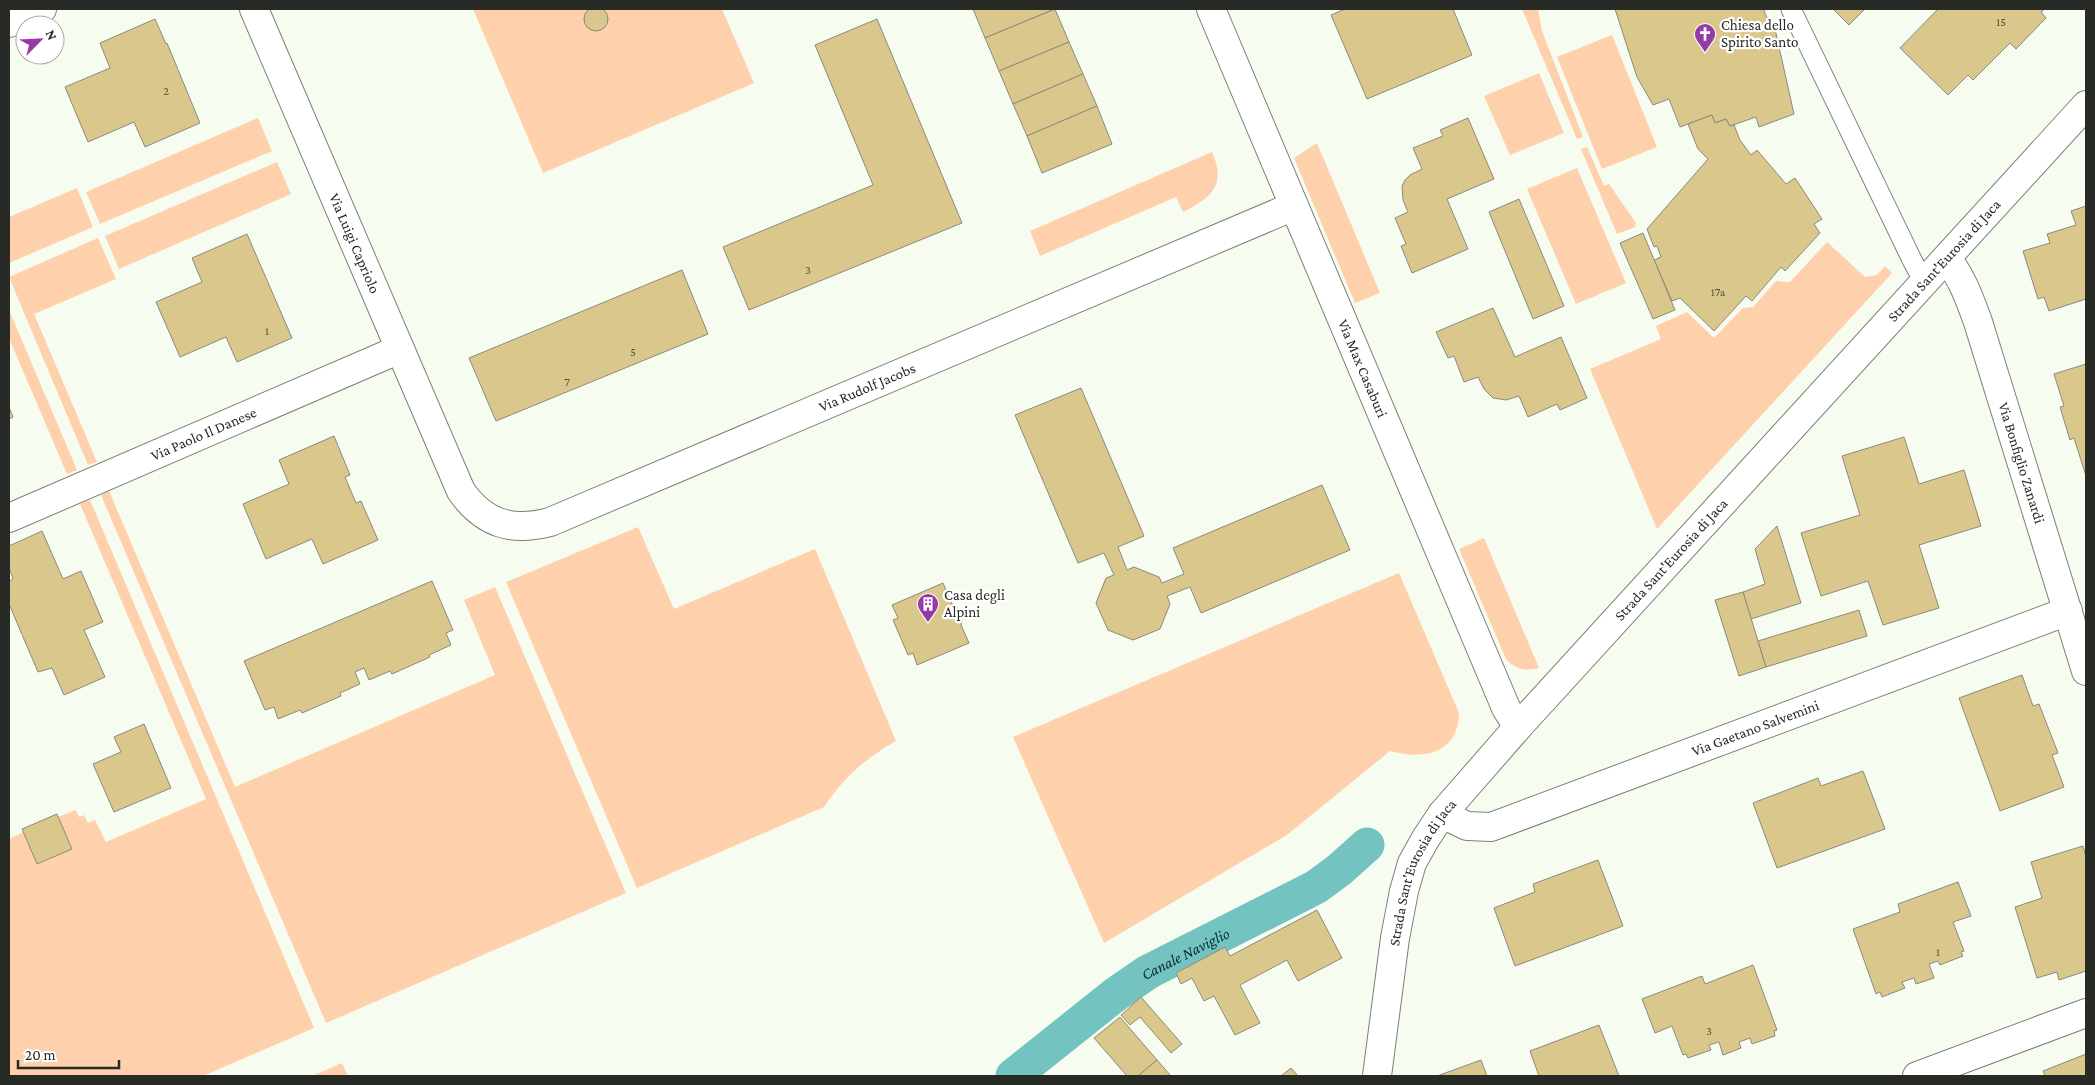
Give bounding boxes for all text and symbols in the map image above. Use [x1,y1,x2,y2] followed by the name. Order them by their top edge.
[15,15,65,65] north arrow
[1996,15,2006,29] house number: 15
[1721,17,1799,51] place label: Chiesa dello Spirito Santo
[1693,22,1717,53] church icon: Chiesa dello Spirito Santo
[43,27,61,43] text: N
[163,84,169,98] house number: 2
[326,191,383,296] street label: Via Luigi Capriolo
[1884,196,2004,325] street label: Strada Sant'Eurosia di Jaca
[805,263,811,277] house number: 3
[1711,285,1726,299] house number: 17a
[1335,317,1390,420] street label: Via Max Casaburi
[265,324,269,338] house number: 1
[630,345,636,359] house number: 5
[817,360,918,415] street label: Via Rudolf Jacobs
[564,375,570,389] house number: 7
[1995,400,2048,525] street label: Via Bonfiglio Zanardi
[148,404,259,464] street label: Via Paolo Il Danese
[1611,495,1731,624] street label: Strada Sant'Eurosia di Jaca
[944,587,1005,621] place label: Casa degli Alpini
[916,592,940,623] building icon: Casa degli Alpini
[1690,697,1821,759] street label: Via Gaetano Salvemini
[1386,796,1459,947] street label: Strada Sant'Eurosia di Jaca
[1138,924,1232,983] water label: Canale Naviglio
[1936,945,1940,959] house number: 1
[1706,1024,1712,1038] house number: 3
[18,1038,119,1070] scale bar
[25,1047,56,1063] text: 20 m

